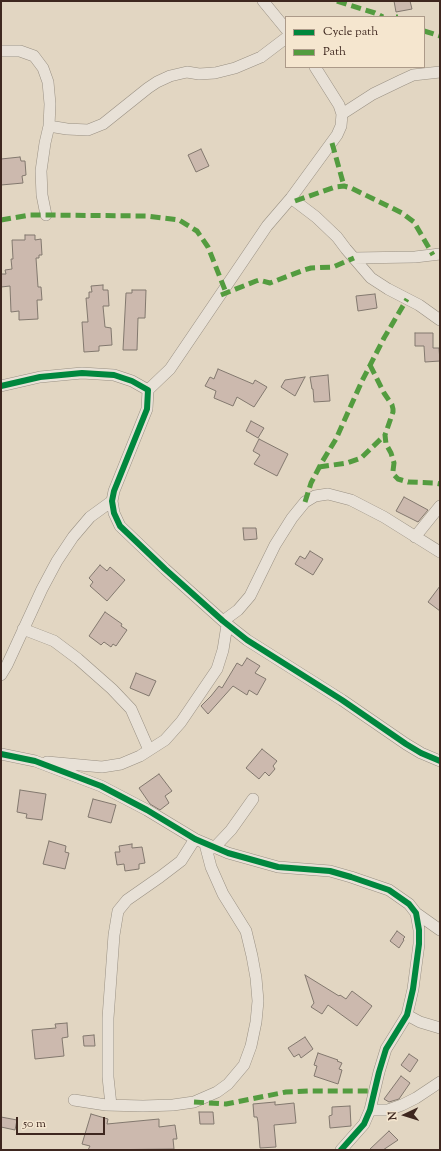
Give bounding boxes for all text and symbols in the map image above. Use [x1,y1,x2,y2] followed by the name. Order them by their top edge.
[285,16,425,68] legend
[323,23,378,41] text: Cycle path
[323,43,346,61] text: Path
[385,1095,425,1135] north arrow
[18,1109,107,1135] scale bar
[385,1111,401,1121] text: N
[23,1115,46,1133] text: 50 m

